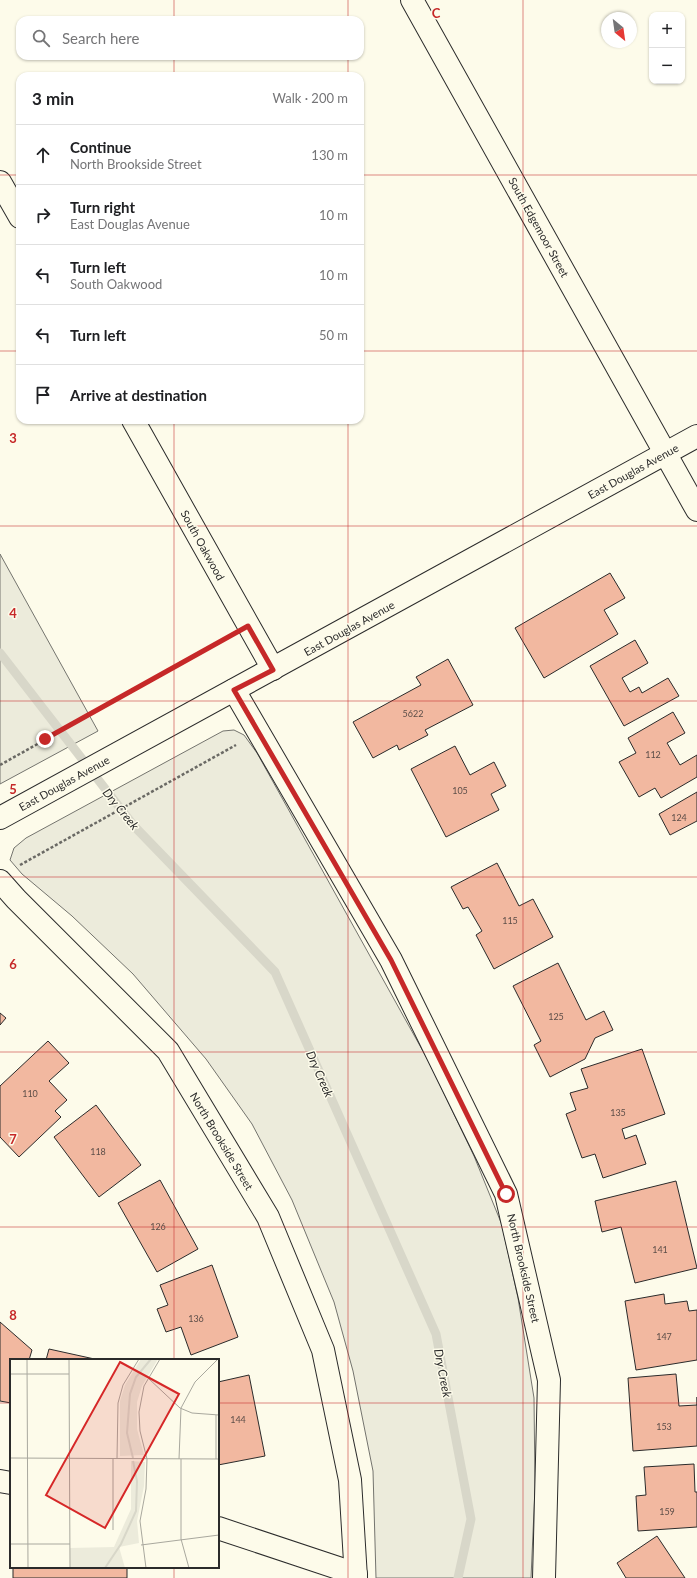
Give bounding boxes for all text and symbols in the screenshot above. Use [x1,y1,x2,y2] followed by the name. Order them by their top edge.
[432,5,441,21] text: C
[601,12,637,48] north arrow
[649,12,685,84] map controls
[649,12,685,48] button: +
[16,16,364,60] search box
[30,27,52,49] icon: search
[62,29,139,47] text: Search here
[649,48,685,84] button: −
[32,88,74,109] text: 3 min
[272,90,348,106] text: Walk · 200 m
[70,138,131,156] text: Continue
[32,144,54,166] icon: ahead
[311,147,348,163] text: 130 m
[70,156,202,172] text: North Brookside Street
[506,175,572,279] street label: South Edgemoor Street
[70,198,135,216] text: Turn right
[32,204,54,226] icon: right
[319,207,348,223] text: 10 m
[70,216,190,232] text: East Douglas Avenue
[70,258,126,276] text: Turn left
[32,264,54,286] icon: left
[319,267,348,283] text: 10 m
[70,276,162,292] text: South Oakwood
[32,324,54,346] icon: left
[70,326,126,344] text: Turn left
[319,327,348,343] text: 50 m
[32,384,54,406] icon: arrive
[70,386,207,404] text: Arrive at destination
[9,430,17,446] text: 3
[586,441,681,501] street label: East Douglas Avenue
[178,508,228,582] street label: South Oakwood
[302,598,397,658] street label: East Douglas Avenue
[9,605,17,621] text: 4
[403,708,423,719] house number: 5622
[36,730,54,748] route end
[645,749,661,760] house number: 112
[17,753,112,813] street label: East Douglas Avenue
[9,781,17,797] text: 5
[100,785,143,833] water label: Dry Creek
[452,785,468,796] house number: 105
[671,812,687,823] house number: 124
[502,915,518,926] house number: 115
[9,956,17,972] text: 6
[548,1011,564,1022] house number: 125
[303,1048,337,1100] water label: Dry Creek
[22,1088,38,1099] house number: 110
[188,1090,256,1192] street label: North Brookside Street
[610,1107,626,1118] house number: 135
[9,1131,17,1147] text: 7
[90,1146,106,1157] house number: 118
[497,1185,515,1203] route start
[505,1212,543,1324] street label: North Brookside Street
[150,1221,166,1232] house number: 126
[652,1244,668,1255] house number: 141
[9,1307,17,1323] text: 8
[188,1313,204,1324] house number: 136
[656,1331,672,1342] house number: 147
[431,1347,455,1399] water label: Dry Creek
[10,1359,219,1568] inset map
[230,1414,246,1425] house number: 144
[656,1421,672,1432] house number: 153
[659,1506,675,1517] house number: 159

